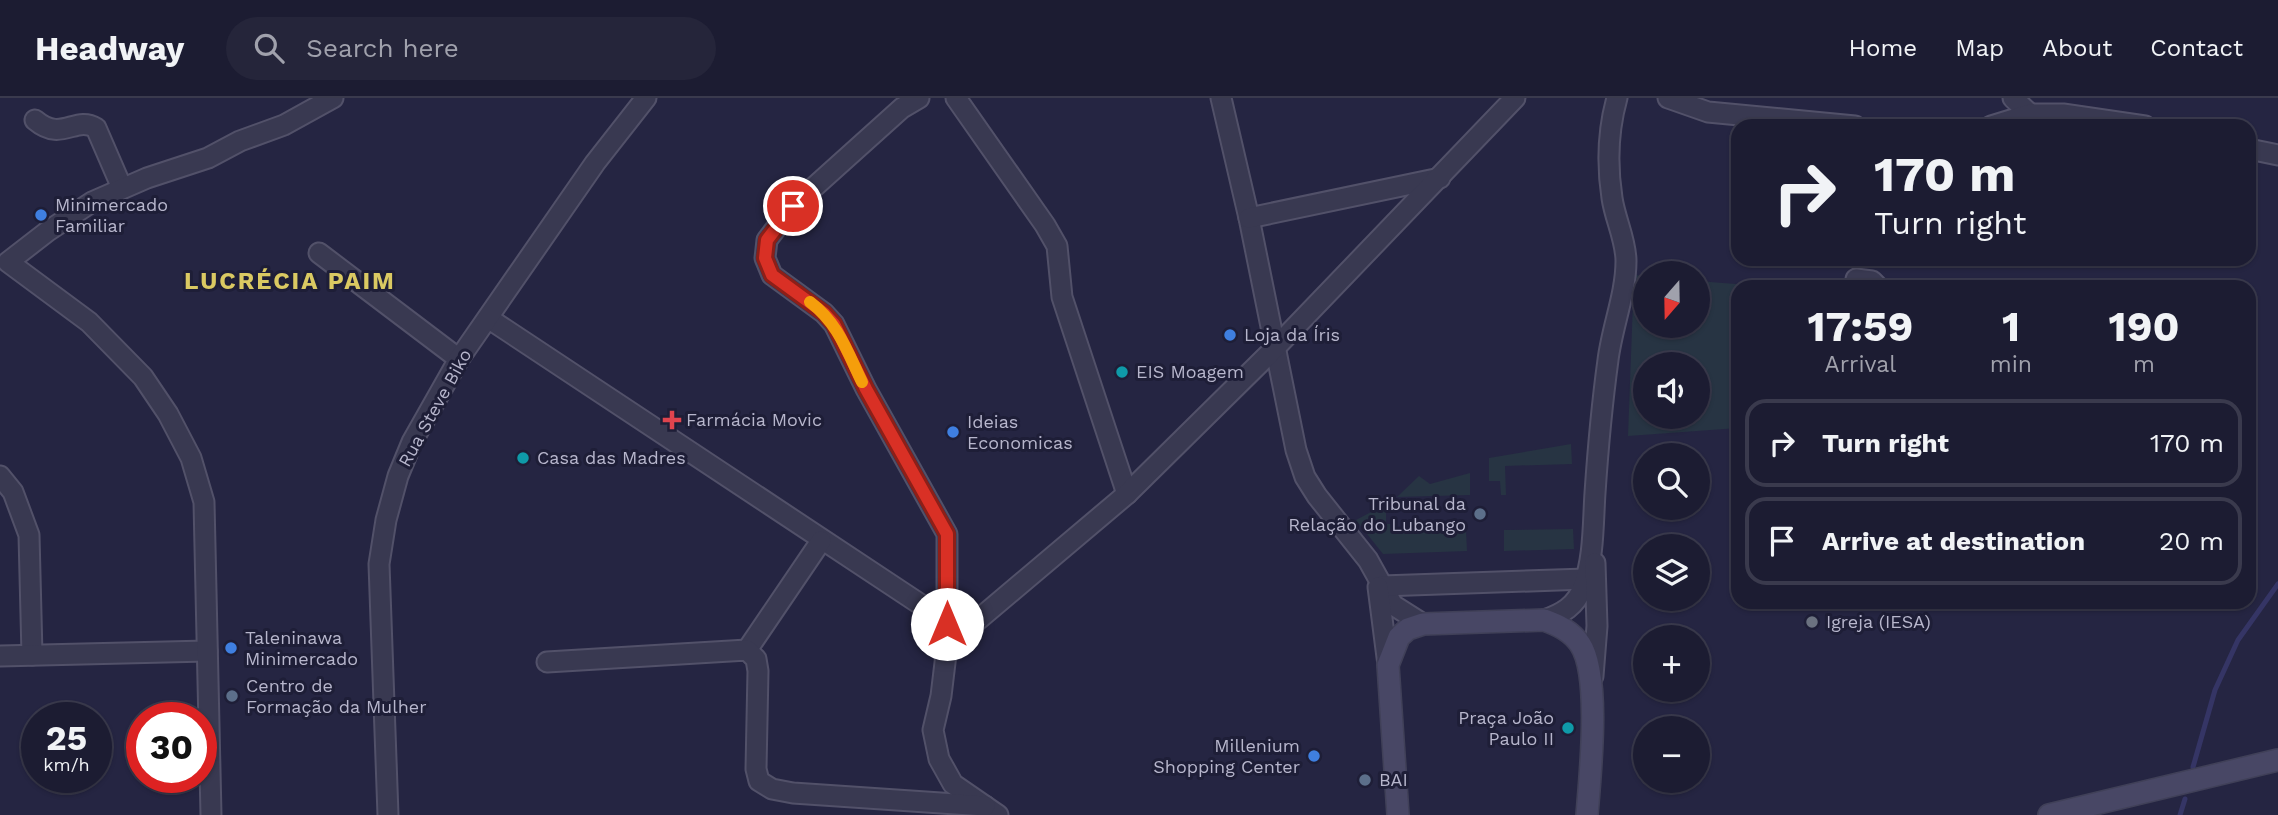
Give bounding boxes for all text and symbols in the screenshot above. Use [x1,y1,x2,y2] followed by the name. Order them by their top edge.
[226,17,716,80] search box
[35,29,184,68] text: Headway
[250,29,288,67] icon: search
[306,33,459,63] text: Search here
[1849,34,1917,62] text: Home
[1955,34,2004,62] text: Map
[2042,34,2112,62] text: About
[2150,34,2243,62] text: Contact
[1874,145,2015,203] text: 170 m
[1759,147,1850,238] icon: right
[763,176,823,236] pin
[774,187,812,225] icon: arrive
[55,194,168,236] place label: Minimercado Familiar
[1874,204,2026,242] text: Turn right
[33,207,49,223] marker: Minimercado Familiar
[1633,261,1710,338] north arrow
[1633,261,1710,793] map controls
[184,267,396,295] district label: LUCRÉCIA PAIM
[1807,302,1913,351] text: 17:59
[2002,302,2020,351] text: 1
[2109,302,2180,351] text: 190
[1244,324,1340,345] place label: Loja da Íris
[1222,327,1238,343] marker: Loja da Íris
[394,345,476,470] street label: Rua Steve Biko
[1825,351,1896,378] text: Arrival
[1990,351,2032,378] text: min
[2133,351,2155,378] text: m
[1633,352,1710,429] button: sound
[1136,361,1244,382] place label: EIS Moagem
[1114,364,1130,380] marker: EIS Moagem
[686,409,822,430] place label: Farmácia Movic
[967,411,1073,453] place label: Ideias Economicas
[664,412,680,428] marker: Farmácia Movic
[945,424,961,440] marker: Ideias Economicas
[1763,424,1801,462] icon: right
[1822,428,1949,458] text: Turn right
[2150,428,2224,458] text: 170 m
[1633,443,1710,520] button: search
[537,447,686,468] place label: Casa das Madres
[515,450,531,466] marker: Casa das Madres
[1288,493,1466,535] place label: Tribunal da Relação do Lubango
[1472,506,1488,522] marker: Tribunal da Relação do Lubango
[1763,522,1801,560] icon: arrive
[1822,526,2085,556] text: Arrive at destination
[2159,526,2224,556] text: 20 m
[1633,534,1710,611] button: layers
[910,587,984,661] position arrow
[1826,611,1931,632] place label: Igreja (IESA)
[1804,614,1820,630] marker: Igreja (IESA)
[1633,625,1710,702] button: +
[245,627,358,669] place label: Taleninawa Minimercado
[223,640,239,656] marker: Taleninawa Minimercado
[246,675,427,717] place label: Centro de Formação da Mulher
[224,688,240,704] marker: Centro de Formação da Mulher
[126,702,217,793] speed limit sign: 30
[1458,707,1554,749] place label: Praça João Paulo II
[1633,716,1710,793] button: −
[46,717,87,759] text: 25
[1560,720,1576,736] marker: Praça João Paulo II
[1153,735,1300,777] place label: Millenium Shopping Center
[1306,748,1322,764] marker: Millenium Shopping Center
[43,754,90,775] text: km/h
[1379,769,1408,790] place label: BAI
[1357,772,1373,788] marker: BAI

